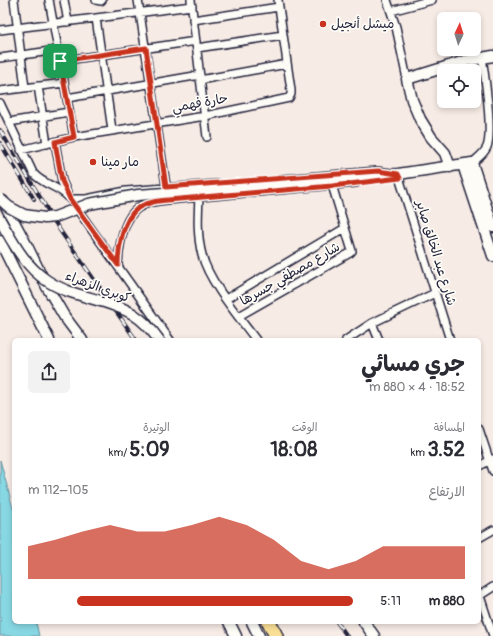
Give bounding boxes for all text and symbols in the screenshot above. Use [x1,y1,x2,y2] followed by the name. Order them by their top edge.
[437,12,481,56] north arrow
[437,12,481,108] map controls
[331,16,394,32] place label: ميشل أنجيل
[318,19,328,29] marker: ميشل أنجيل
[43,44,77,78] pin
[49,50,71,72] icon: arrive
[437,64,481,108] button: locate
[171,90,230,119] street label: حارة فهمي
[101,154,139,170] place label: مار مينا
[88,157,98,167] marker: مار مينا
[411,197,460,308] street label: شارع عبد الخالق صابر
[237,239,344,312] street label: شارع مصطفي جسرها
[63,268,133,307] street label: كوبري الزهراء
[361,350,465,378] text: جري مسائي
[28,351,70,393] button: share
[369,379,465,395] text: 18:52 · 4 × 880 m
[143,421,170,434] text: الوتيرة
[292,421,317,434] text: الوقت
[434,421,465,434] text: المسافة
[130,437,170,462] text: 5:09
[270,437,317,462] text: 18:08
[427,437,465,462] text: 3.52
[109,446,130,459] text: /km
[411,446,427,459] text: km
[28,482,89,498] text: 105–112 m
[429,484,465,500] text: الارتفاع
[380,593,401,609] text: 5:11
[429,593,465,609] text: 880 m

